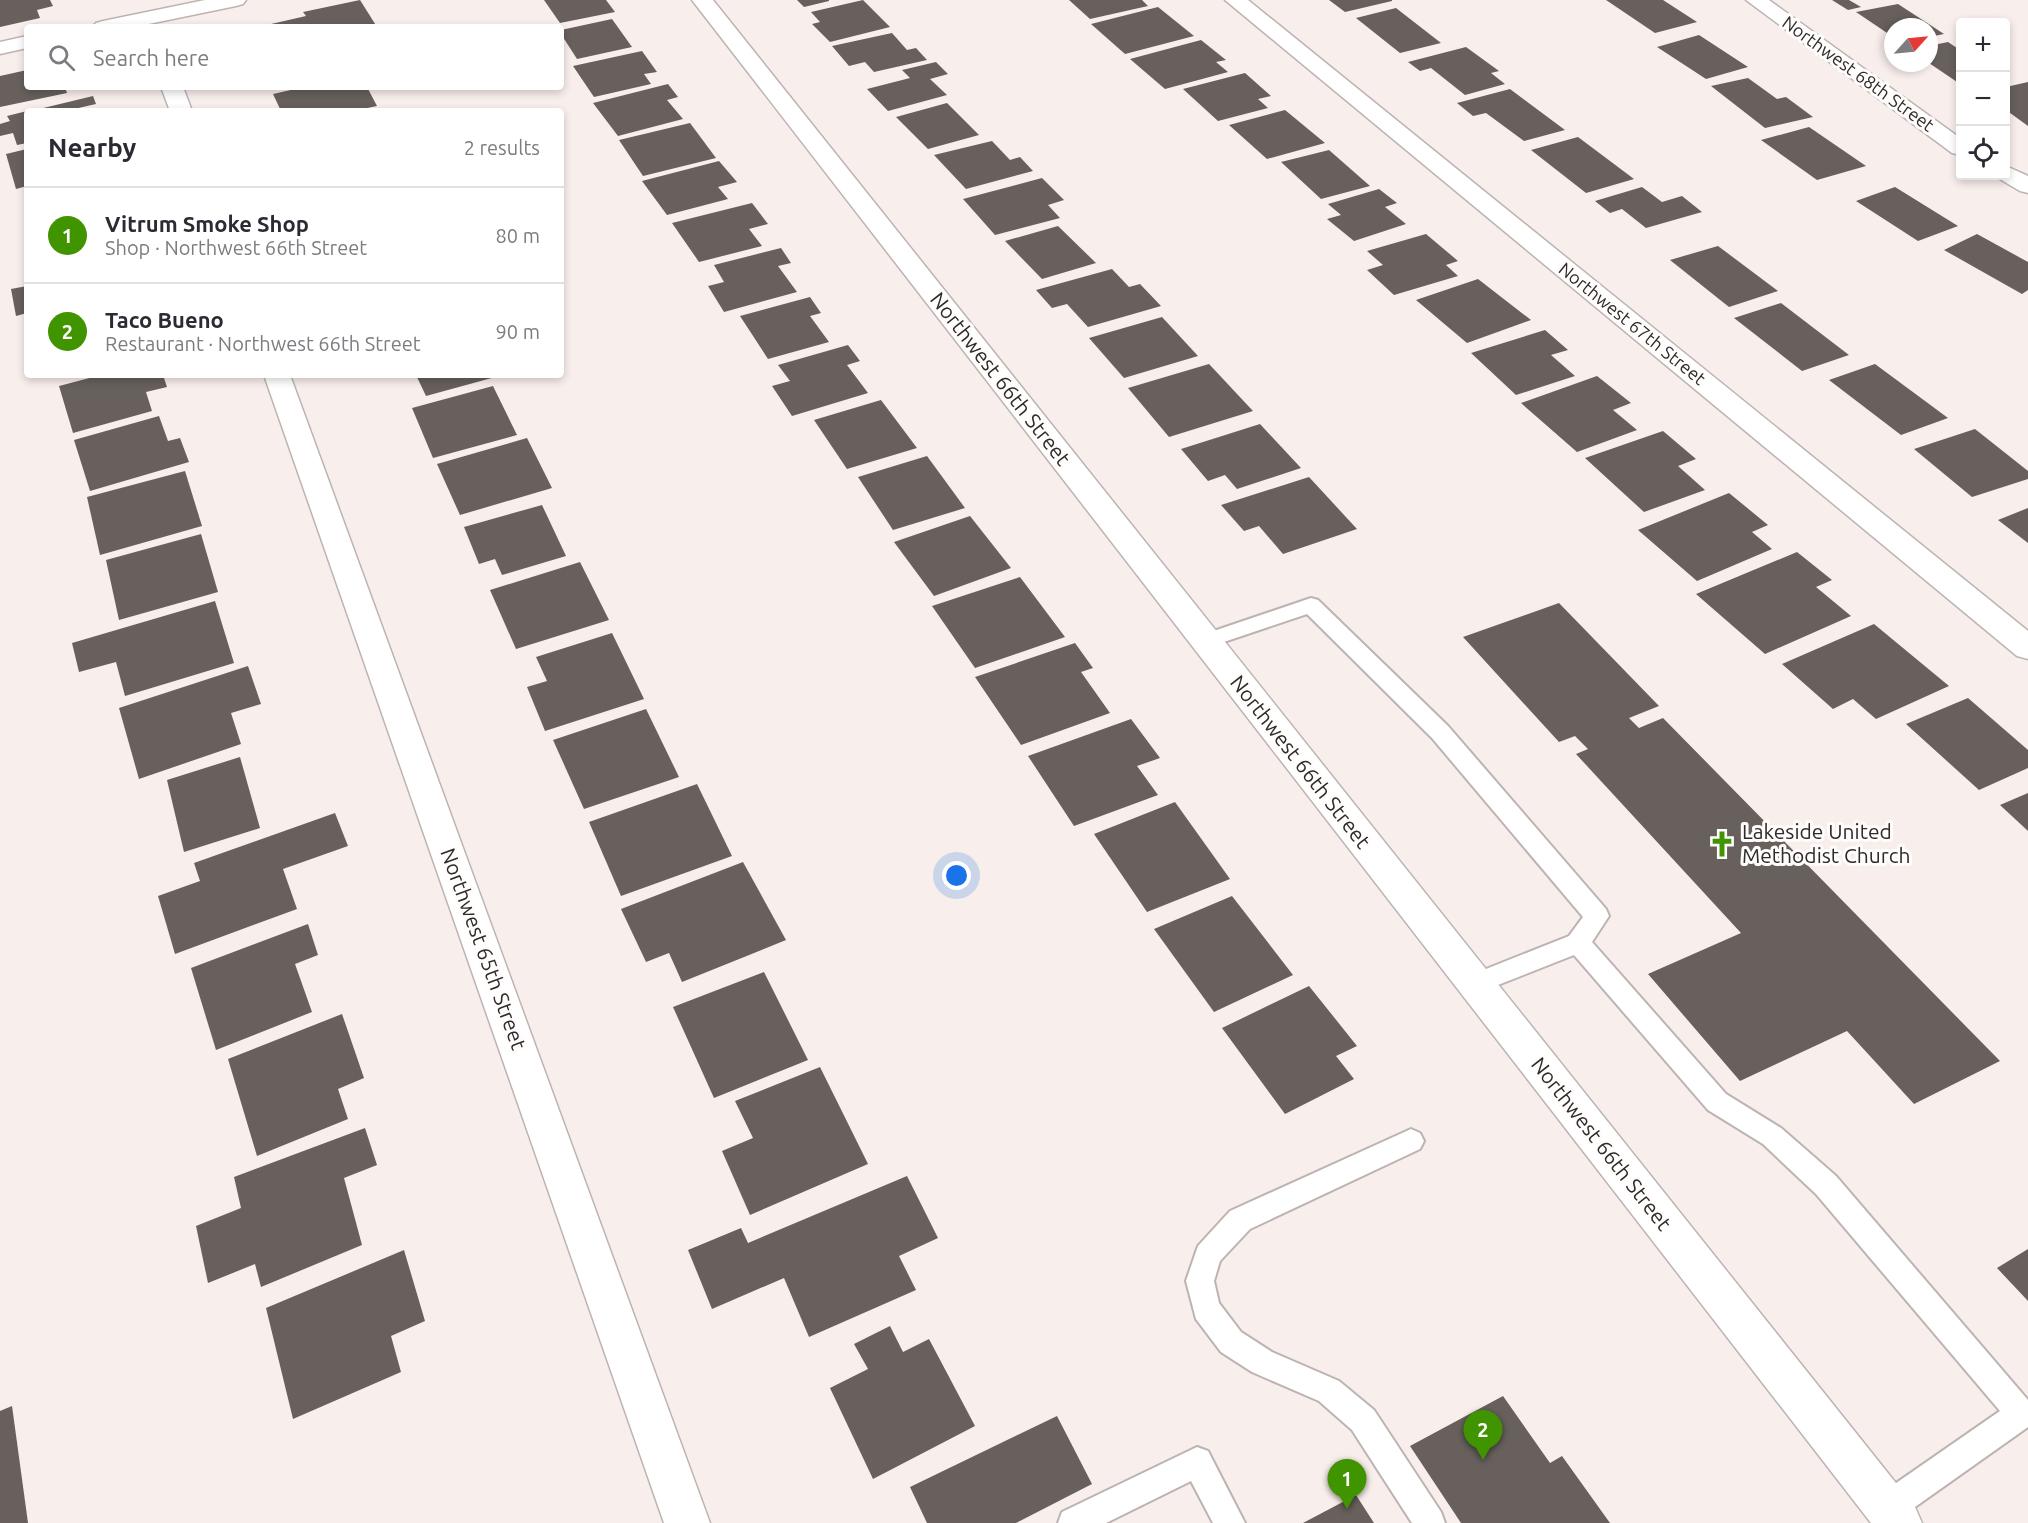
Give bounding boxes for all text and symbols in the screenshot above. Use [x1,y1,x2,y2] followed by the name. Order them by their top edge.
[1779,11,1938,135] street label: Northwest 68th Street
[1884,18,1938,72] north arrow
[1956,18,2010,180] map controls
[1956,18,2010,72] button: +
[24,24,564,90] search box
[45,41,78,74] icon: search
[93,45,209,70] text: Search here
[1956,72,2010,126] button: −
[1956,126,2010,180] button: locate
[48,133,136,162] text: Nearby
[464,136,540,159] text: 2 results
[105,211,309,236] text: Vitrum Smoke Shop
[62,224,73,247] text: 1
[496,224,540,247] text: 80 m
[105,236,367,259] text: Shop · Northwest 66th Street
[1555,258,1710,388] street label: Northwest 67th Street
[926,287,1076,470] street label: Northwest 66th Street
[105,307,224,332] text: Taco Bueno
[62,320,73,343] text: 2
[496,320,540,343] text: 90 m
[105,332,421,355] text: Restaurant · Northwest 66th Street
[1226,670,1376,853] street label: Northwest 66th Street
[1742,819,1910,867] place label: Lakeside United Methodist Church
[1707,829,1737,859] church icon: Lakeside United Methodist Church
[436,845,532,1053] street label: Northwest 65th Street
[942,861,971,890] your location
[1527,1052,1677,1235] street label: Northwest 66th Street
[1464,1410,1502,1460] pin: 2
[1328,1460,1366,1509] pin: 1

